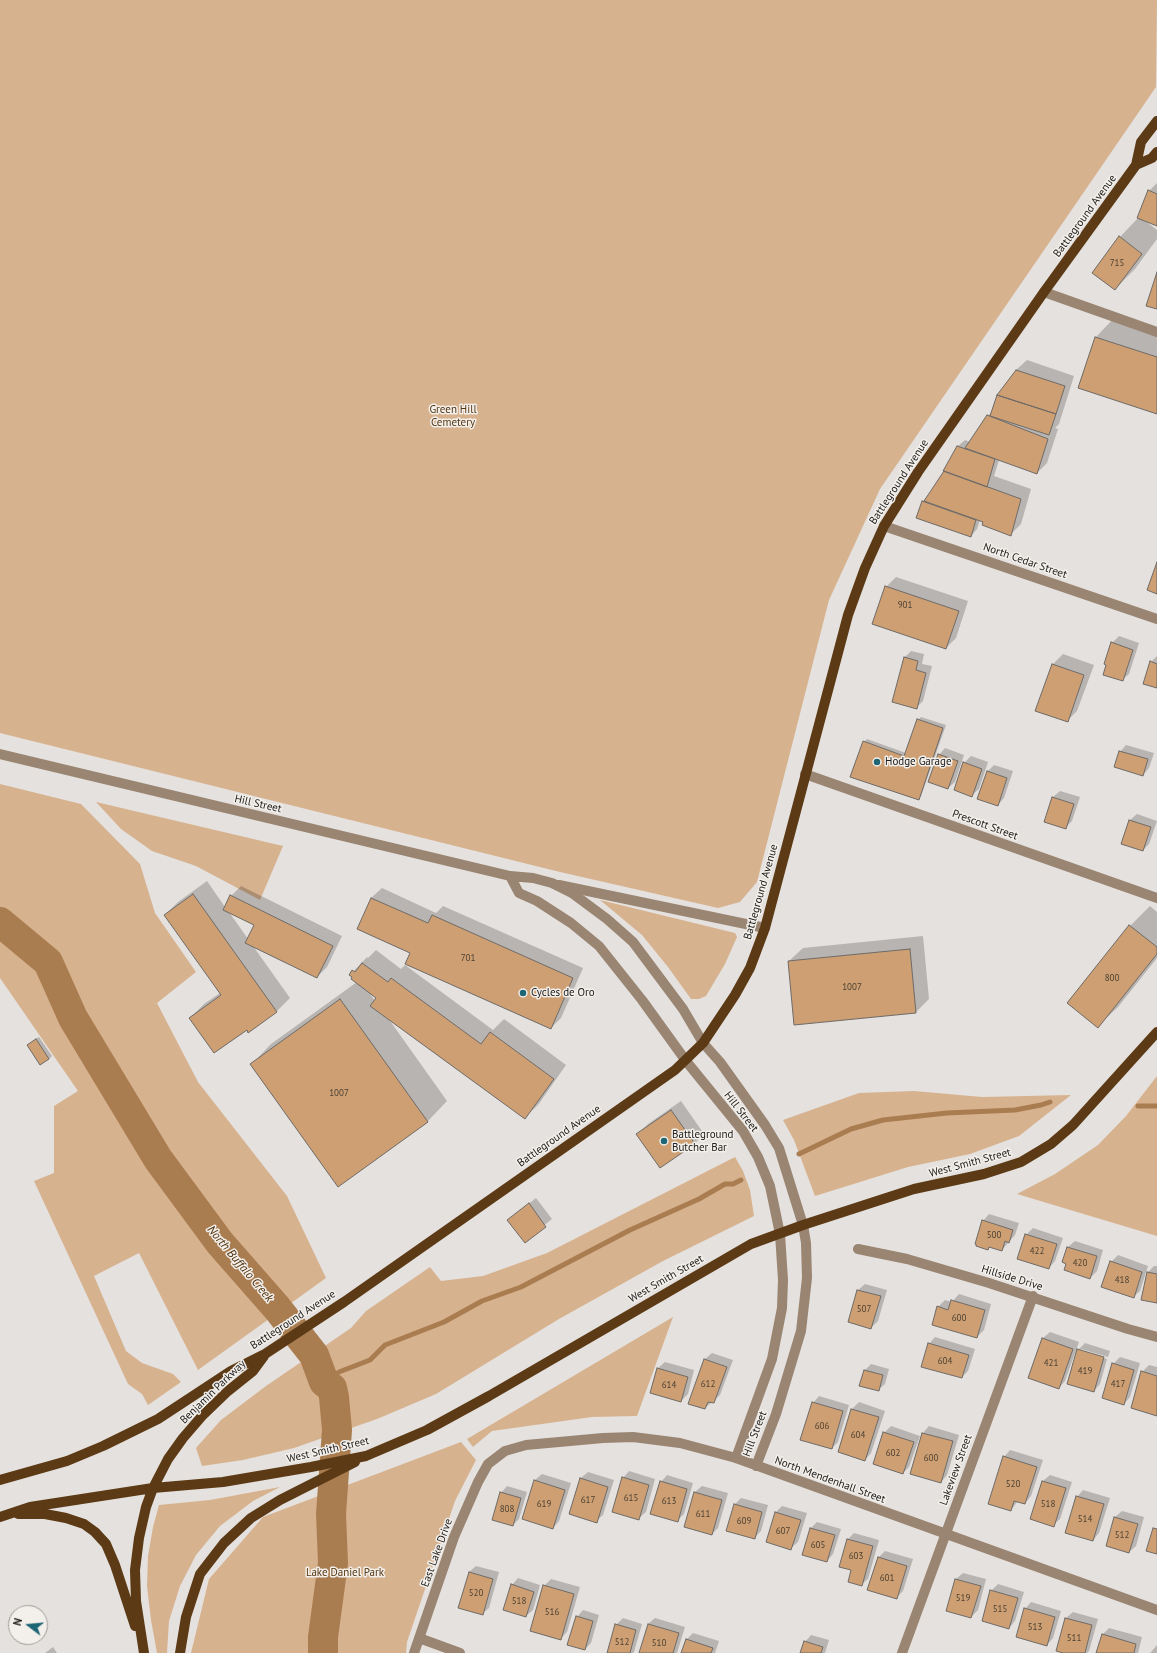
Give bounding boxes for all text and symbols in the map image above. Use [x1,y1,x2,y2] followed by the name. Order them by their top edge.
[1051,172,1119,260] street label: Battleground Avenue
[1110,258,1124,268] house number: 715
[429,403,477,429] park label: Green Hill Cemetery
[867,437,931,527] street label: Battleground Avenue
[981,540,1069,582] street label: North Cedar Street
[898,600,912,610] house number: 901
[885,755,952,769] place label: Hodge Garage
[872,757,882,767] marker: Hodge Garage
[233,792,283,816] street label: Hill Street
[950,807,1020,843] street label: Prescott Street
[741,843,781,941] street label: Battleground Avenue
[461,953,475,963] house number: 701
[1105,973,1119,983] house number: 800
[842,982,862,992] house number: 1007
[531,986,595,1000] place label: Cycles de Oro
[518,988,528,998] marker: Cycles de Oro
[329,1088,349,1098] house number: 1007
[721,1089,761,1135] street label: Hill Street
[515,1102,603,1170] street label: Battleground Avenue
[672,1128,733,1154] place label: Battleground Butcher Bar
[659,1136,669,1146] marker: Battleground Butcher Bar
[928,1146,1012,1180] street label: West Smith Street
[204,1223,276,1305] water label: North Buffalo Creek
[987,1230,1001,1240] house number: 500
[1030,1246,1044,1256] house number: 422
[626,1252,706,1306] street label: West Smith Street
[1073,1258,1087,1268] house number: 420
[980,1262,1044,1294] street label: Hillside Drive
[1115,1275,1129,1285] house number: 418
[248,1288,338,1352] street label: Battleground Avenue
[857,1304,871,1314] house number: 507
[952,1313,966,1323] house number: 600
[938,1356,952,1366] house number: 604
[177,1357,249,1427] street label: Benjamin Parkway
[1044,1358,1058,1368] house number: 421
[1078,1366,1092,1376] house number: 419
[701,1379,715,1389] house number: 612
[1111,1379,1125,1389] house number: 417
[662,1380,676,1390] house number: 614
[740,1409,770,1459] street label: Hill Street
[815,1421,829,1431] house number: 606
[851,1430,865,1440] house number: 604
[937,1433,975,1507] street label: Lakeview Street
[286,1434,370,1466] street label: West Smith Street
[886,1448,900,1458] house number: 602
[924,1453,938,1463] house number: 600
[773,1454,887,1506] street label: North Mendenhall Street
[1006,1479,1020,1489] house number: 520
[624,1493,638,1503] house number: 615
[581,1495,595,1505] house number: 617
[662,1496,676,1506] house number: 613
[537,1499,551,1509] house number: 619
[1041,1499,1055,1509] house number: 518
[500,1504,514,1514] house number: 808
[696,1509,710,1519] house number: 611
[1078,1514,1092,1524] house number: 514
[737,1516,751,1526] house number: 609
[419,1517,455,1589] street label: East Lake Drive
[776,1526,790,1536] house number: 607
[1115,1530,1129,1540] house number: 512
[811,1540,825,1550] house number: 605
[849,1551,863,1561] house number: 603
[306,1566,384,1580] park label: Lake Daniel Park
[880,1573,894,1583] house number: 601
[469,1588,483,1598] house number: 520
[956,1593,970,1603] house number: 519
[512,1596,526,1606] house number: 518
[993,1604,1007,1614] house number: 515
[8,1605,48,1645] north arrow
[545,1607,559,1617] house number: 516
[10,1617,25,1627] text: N
[1028,1622,1042,1632] house number: 513
[1067,1633,1081,1643] house number: 511
[615,1637,629,1647] house number: 512
[652,1638,666,1648] house number: 510

